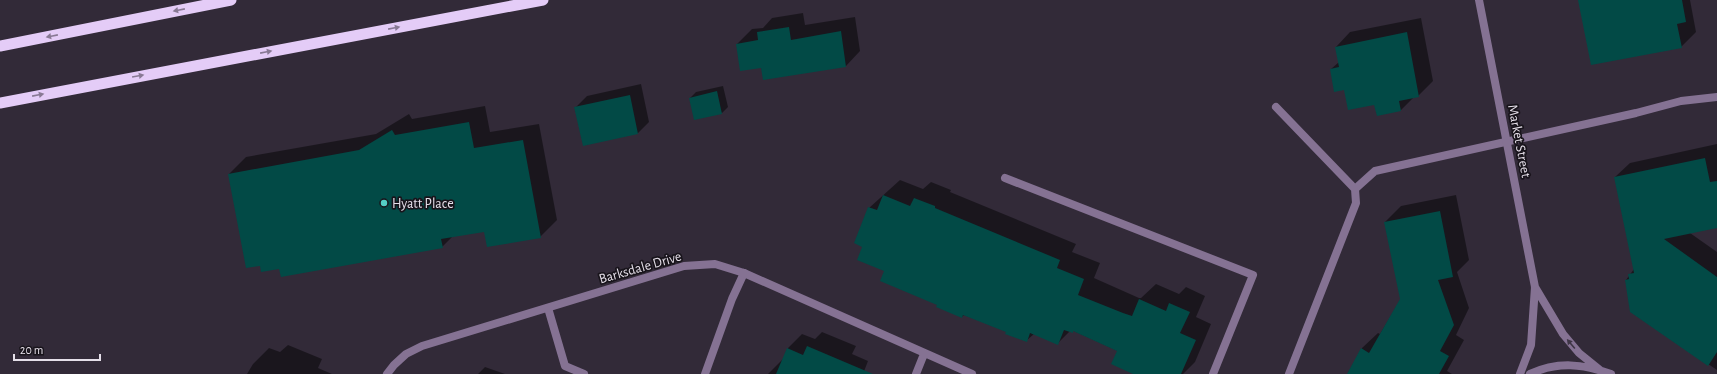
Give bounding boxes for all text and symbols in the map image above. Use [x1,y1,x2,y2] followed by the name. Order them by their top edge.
[173,8,185,14] one-way arrow
[388,25,400,31] one-way arrow
[45,33,58,39] one-way arrow
[260,49,272,55] one-way arrow
[132,73,144,79] one-way arrow
[32,92,44,98] one-way arrow
[1505,103,1533,179] street label: Market Street
[392,197,454,211] place label: Hyatt Place
[379,198,389,208] marker: Hyatt Place
[597,250,683,286] street label: Barksdale Drive
[14,336,100,362] scale bar
[1567,339,1576,349] one-way arrow
[20,344,43,356] text: 20 m

